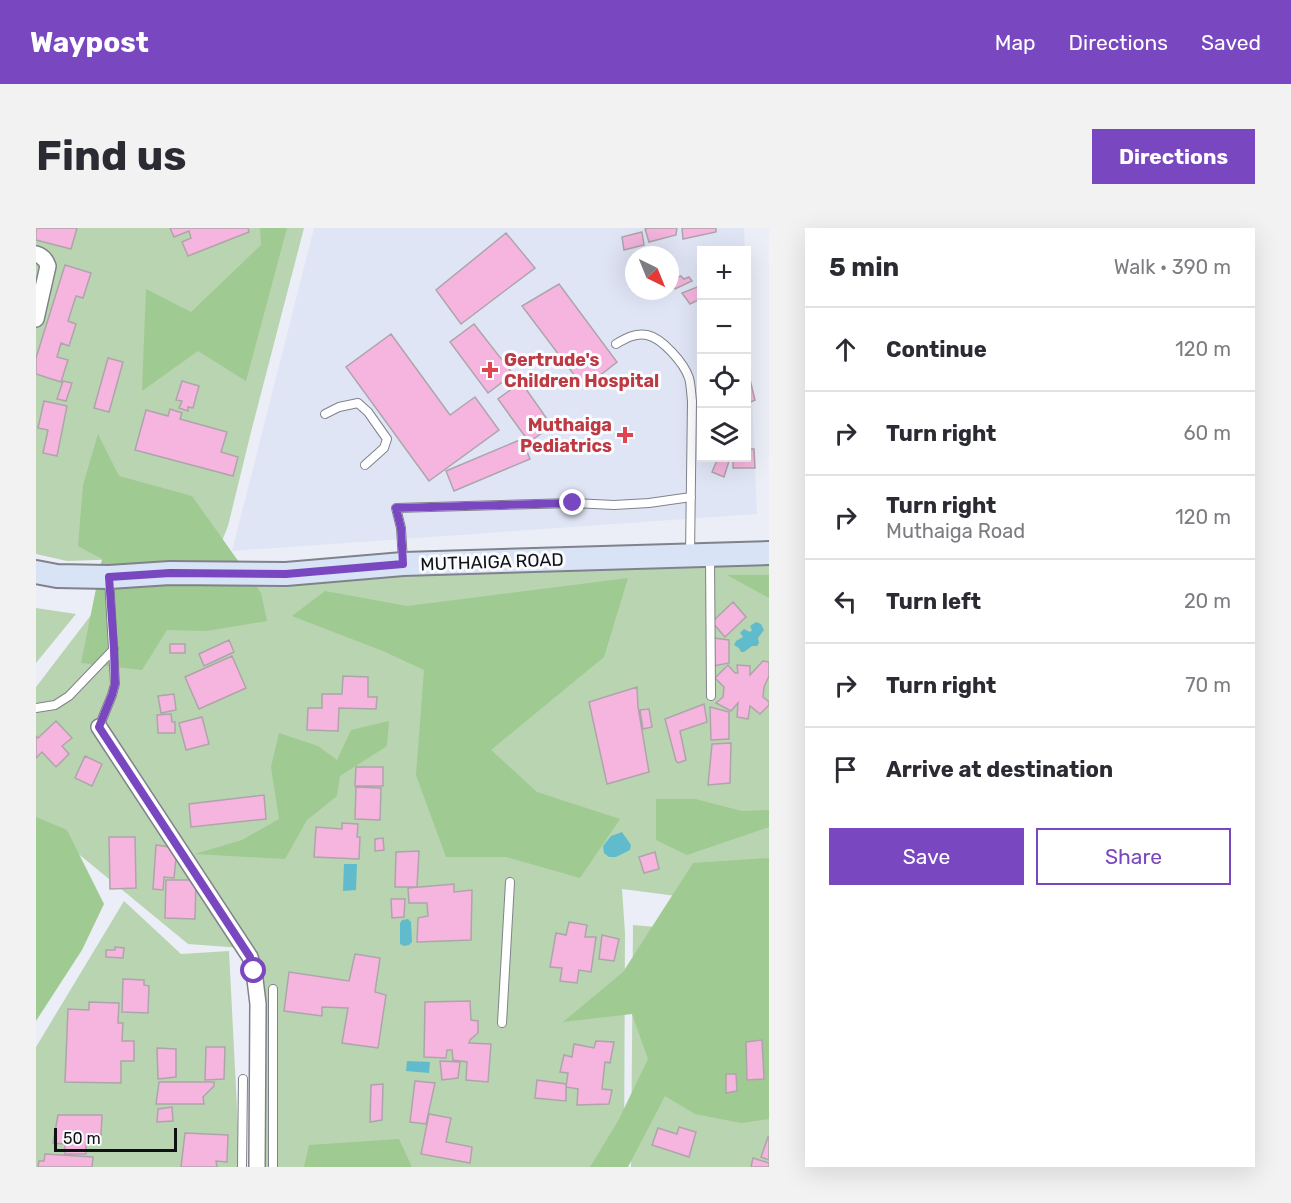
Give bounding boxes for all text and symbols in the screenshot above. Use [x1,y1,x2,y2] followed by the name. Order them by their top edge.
[30,26,149,59] text: Waypost
[995,30,1036,55] text: Map
[1069,30,1168,55] text: Directions
[1201,30,1261,55] text: Saved
[1092,129,1255,184] button: Directions
[36,131,187,181] text: Find us
[625,246,679,300] north arrow
[697,246,751,462] map controls
[697,246,751,300] button: +
[829,252,899,283] text: 5 min
[1114,255,1231,279] text: Walk · 390 m
[697,300,751,354] button: −
[829,333,862,366] icon: ahead
[886,336,987,363] text: Continue
[1175,337,1231,361] text: 120 m
[504,349,659,392] place label: Gertrude's Children Hospital
[697,354,751,408] button: locate
[481,361,499,379] marker: Gertrude's Children Hospital
[697,408,751,462] button: layers
[520,414,612,457] place label: Muthaiga Pediatrics
[829,417,862,450] icon: right
[886,420,996,447] text: Turn right
[1184,421,1231,445] text: 60 m
[616,426,634,444] marker: Muthaiga Pediatrics
[559,489,585,515] route end
[886,492,996,519] text: Turn right
[829,501,862,534] icon: right
[1175,505,1231,529] text: 120 m
[886,519,1025,543] text: Muthaiga Road
[420,549,564,575] street label: MUTHAIGA ROAD
[829,585,862,618] icon: left
[886,588,981,615] text: Turn left
[1184,589,1231,613] text: 20 m
[829,669,862,702] icon: right
[886,672,996,699] text: Turn right
[1185,673,1231,697] text: 70 m
[829,753,862,786] icon: arrive
[886,756,1113,783] text: Arrive at destination
[829,828,1024,885] button: Save
[1036,828,1231,885] button: Share
[240,957,266,983] route start
[54,1125,177,1152] scale bar
[63,1129,101,1148] text: 50 m

